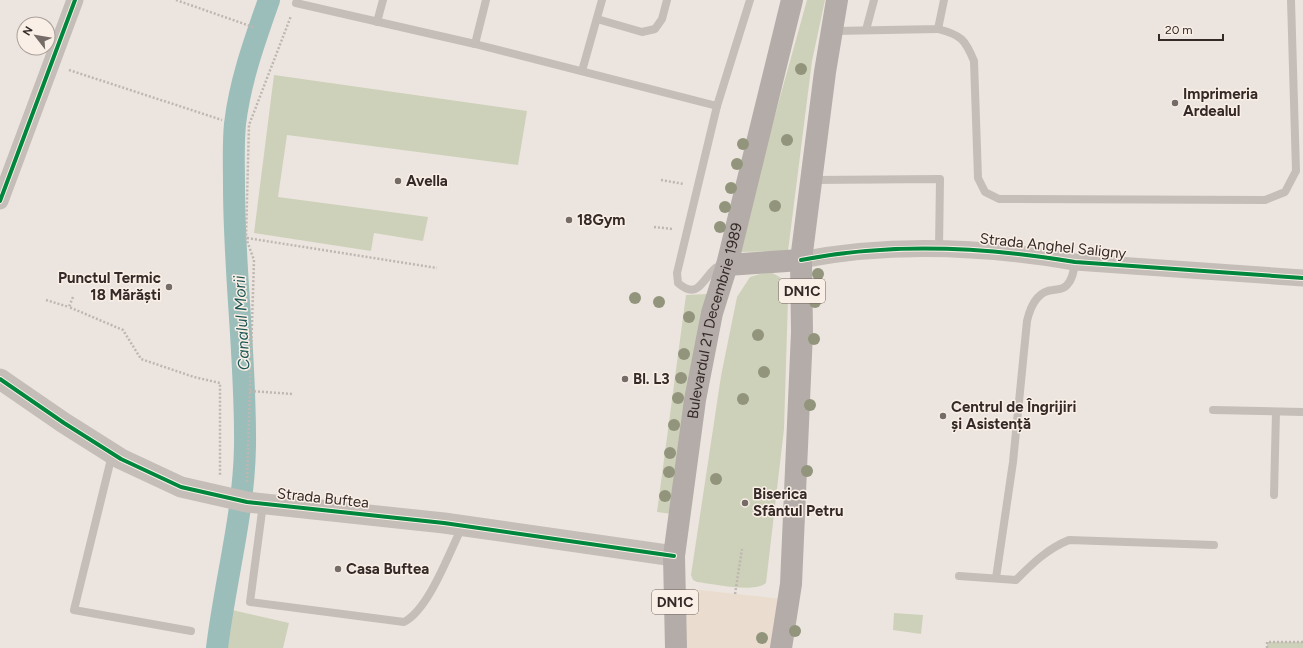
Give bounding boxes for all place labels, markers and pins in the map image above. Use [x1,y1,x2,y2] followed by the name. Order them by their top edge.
[1183,85,1258,120] place label: Imprimeria Ardealul
[1170,98,1180,108] marker: Imprimeria Ardealul
[406,172,448,190] place label: Avella
[393,176,403,186] marker: Avella
[577,211,625,229] place label: 18Gym
[564,215,574,225] marker: 18Gym
[58,269,161,304] place label: Punctul Termic 18 Mărăști
[164,282,174,292] marker: Punctul Termic 18 Mărăști
[633,370,670,388] place label: Bl. L3
[620,374,630,384] marker: Bl. L3
[951,398,1076,433] place label: Centrul de Îngrijiri și Asistență
[938,411,948,421] marker: Centrul de Îngrijiri și Asistență
[753,485,844,520] place label: Biserica Sfântul Petru
[740,498,750,508] marker: Biserica Sfântul Petru
[346,560,429,578] place label: Casa Buftea
[333,564,343,574] marker: Casa Buftea

